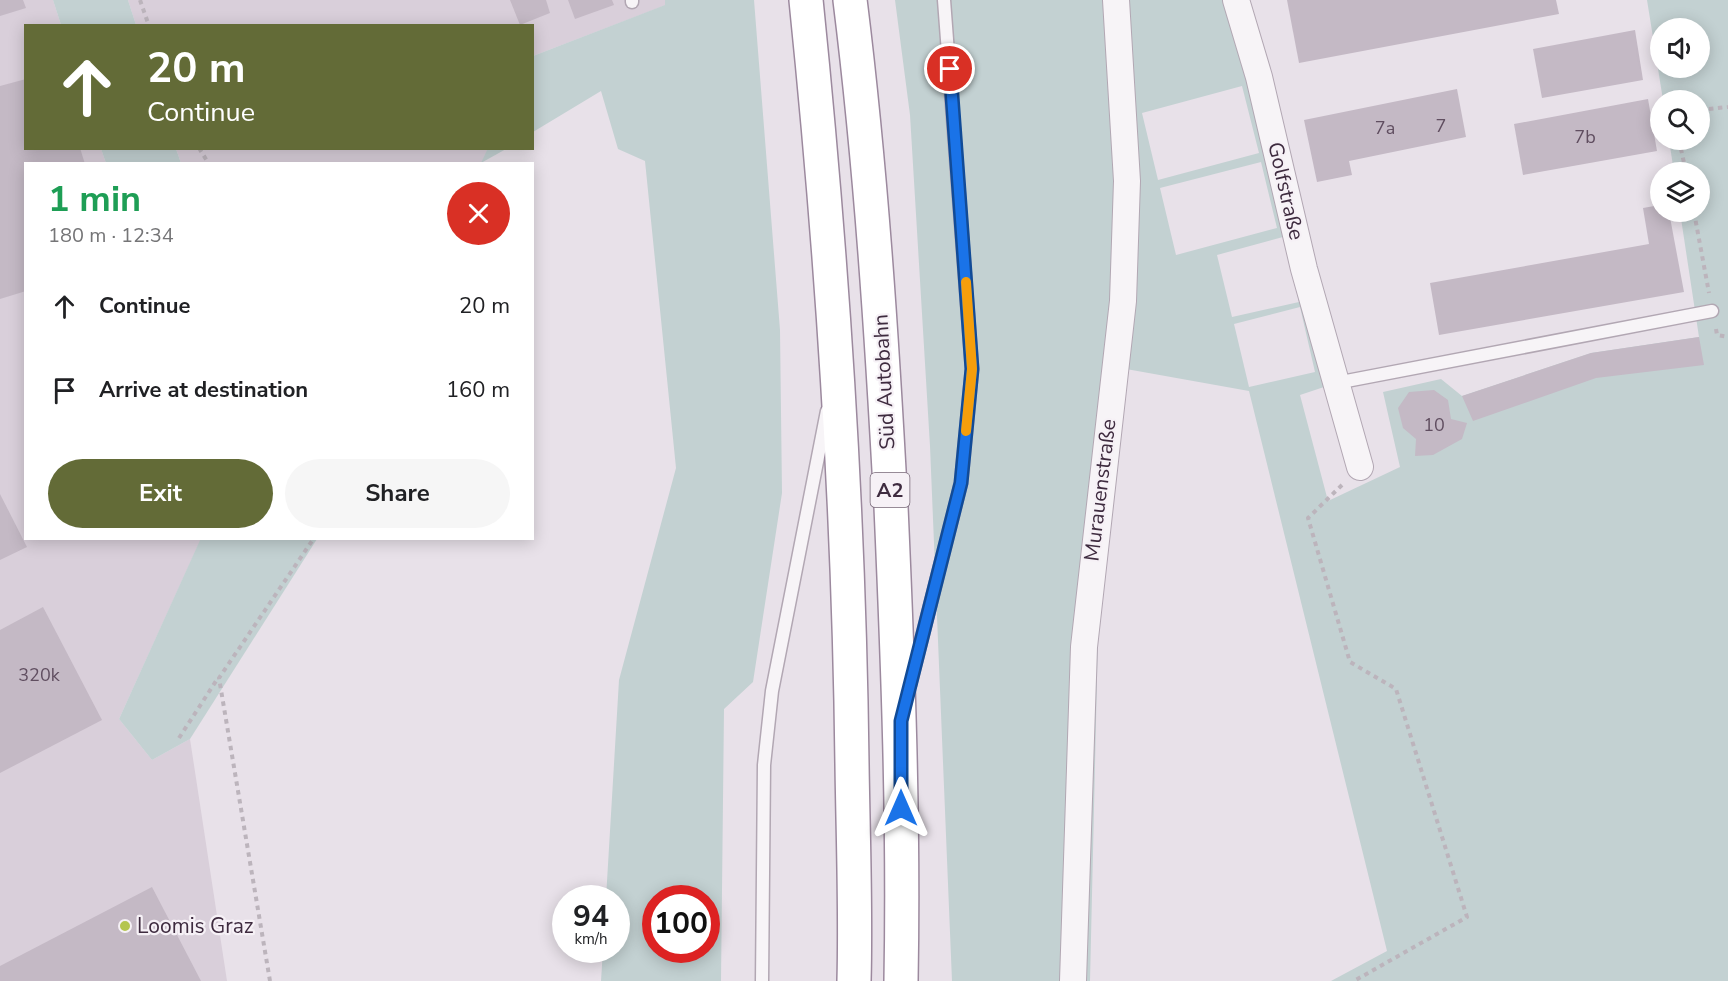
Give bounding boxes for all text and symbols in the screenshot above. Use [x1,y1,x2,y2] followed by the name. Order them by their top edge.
[1650,18,1710,222] map controls
[1650,18,1710,78] button: sound
[147,40,246,97] text: 20 m
[924,43,975,94] pin
[48,48,126,126] icon: ahead
[933,52,966,85] icon: arrive
[1650,90,1710,150] button: search
[147,94,255,131] text: Continue
[1436,114,1446,138] house number: 7
[1375,116,1395,140] house number: 7a
[1574,125,1596,149] house number: 7b
[1261,139,1311,243] street label: Golfstraße
[1650,162,1710,222] button: layers
[48,175,141,224] text: 1 min
[447,182,510,245] button: close
[48,222,174,249] text: 180 m · 12:34
[48,290,81,323] icon: ahead
[99,291,190,321] text: Continue
[459,291,510,321] text: 20 m
[866,314,902,450] street label: Süd Autobahn
[48,374,81,407] icon: arrive
[99,375,308,405] text: Arrive at destination
[446,375,510,405] text: 160 m
[1423,413,1445,437] house number: 10
[1077,417,1123,563] street label: Murauenstraße
[48,459,273,528] button: Exit
[285,459,510,528] button: Share
[870,473,910,507] road number: A2
[18,663,61,687] house number: 320k
[869,776,933,840] position arrow
[642,885,720,963] speed limit sign: 100
[573,896,609,937] text: 94
[137,912,254,940] place label: Loomis Graz
[118,919,132,933] marker: Loomis Graz
[574,929,608,949] text: km/h

